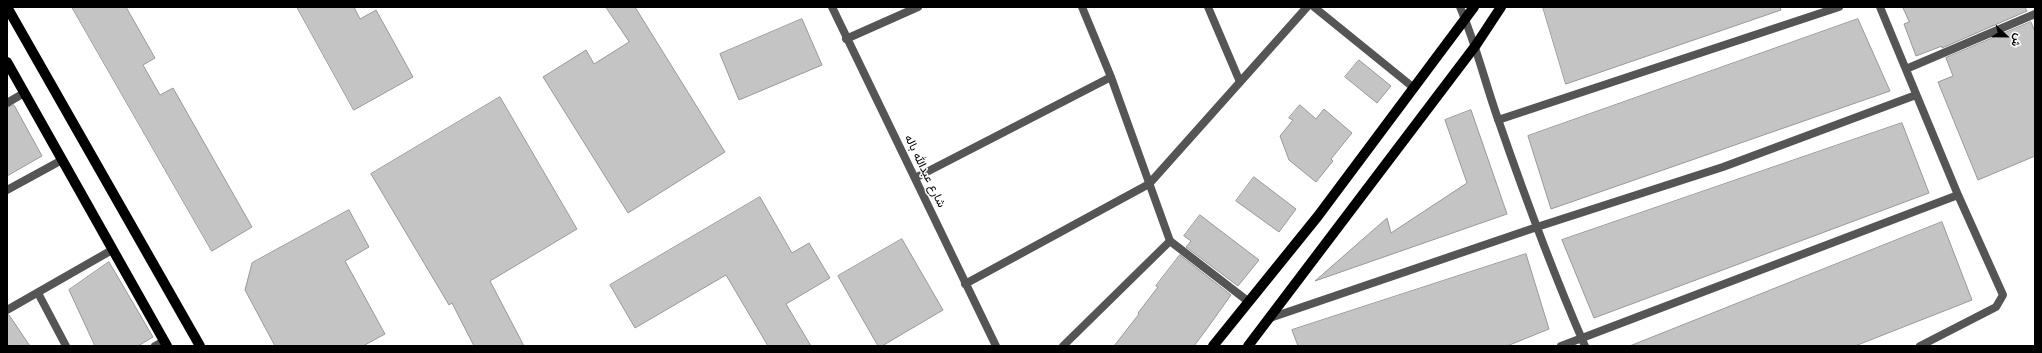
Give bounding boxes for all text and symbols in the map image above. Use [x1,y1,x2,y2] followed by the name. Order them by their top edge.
[1986,16,2026,56] north arrow
[2008,32,2026,49] text: ش
[901,132,949,210] street label: شارع عبدالله باله

